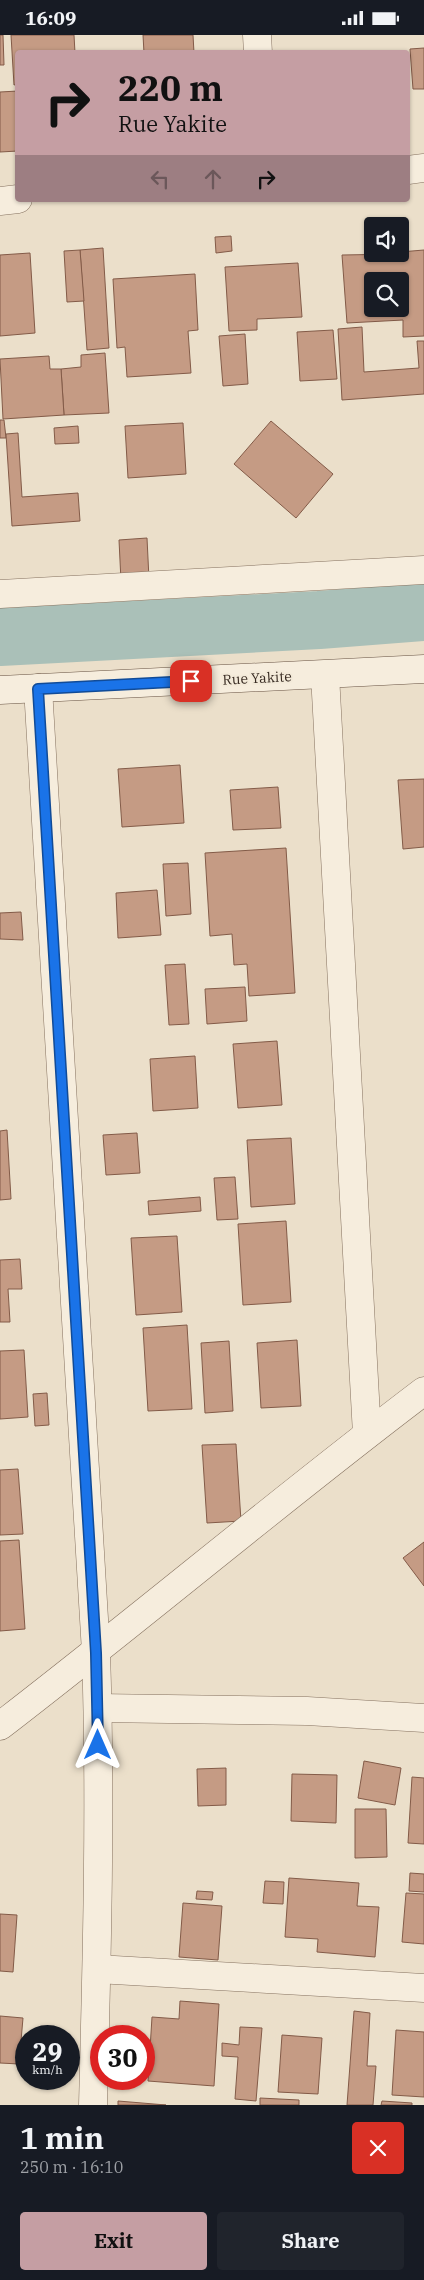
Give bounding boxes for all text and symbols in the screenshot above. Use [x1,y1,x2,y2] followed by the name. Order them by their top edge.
[25,6,76,30] text: 16:09
[118,65,223,111] text: 220 m
[35,70,100,135] icon: right
[118,109,227,138] text: Rue Yakite
[146,165,174,193] icon: left
[199,165,227,193] icon: ahead
[252,165,280,193] icon: right
[364,217,409,317] map controls
[364,217,409,262] button: sound
[364,272,409,317] button: search
[170,660,212,702] pin
[177,667,205,695] icon: arrive
[222,667,292,689] street label: Rue Yakite
[71,1718,123,1770] position arrow
[90,2025,155,2090] speed limit sign: 30
[32,2035,63,2068] text: 29
[32,2062,63,2077] text: km/h
[20,2118,104,2157] text: 1 min
[352,2122,404,2174] button: close
[20,2157,123,2177] text: 250 m · 16:10
[20,2212,207,2270] button: Exit
[217,2212,404,2270] button: Share

